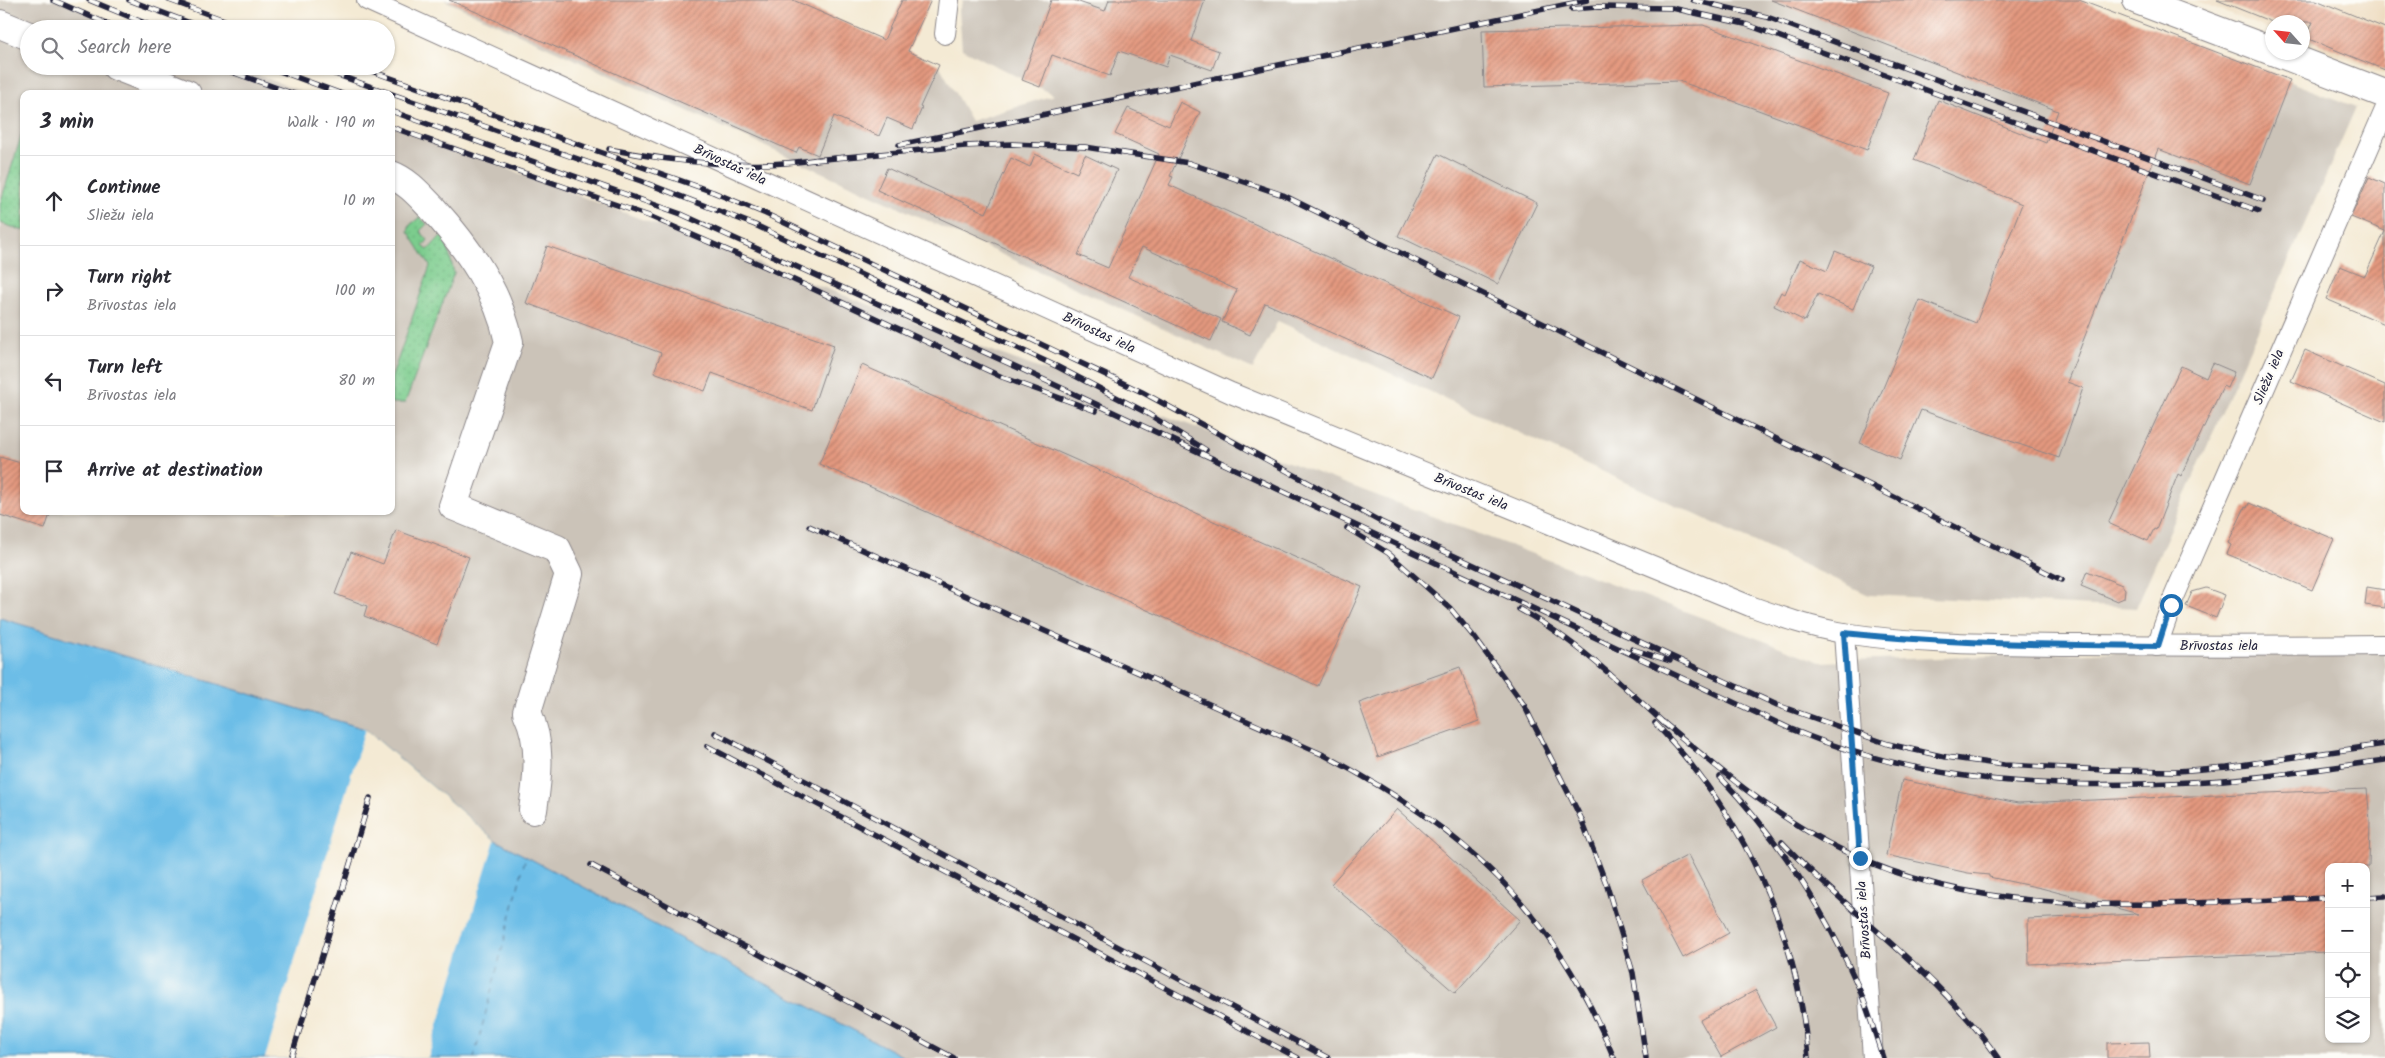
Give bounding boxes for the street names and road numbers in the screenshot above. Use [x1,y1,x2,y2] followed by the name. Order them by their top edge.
[690,138,770,192] street label: Brīvostas iela
[1059,306,1139,360] street label: Brīvostas iela
[2247,346,2291,408] street label: Sliežu iela
[1431,467,1511,517] street label: Brīvostas iela
[2180,635,2258,657] street label: Brīvostas iela
[1850,880,1878,960] street label: Brīvostas iela

